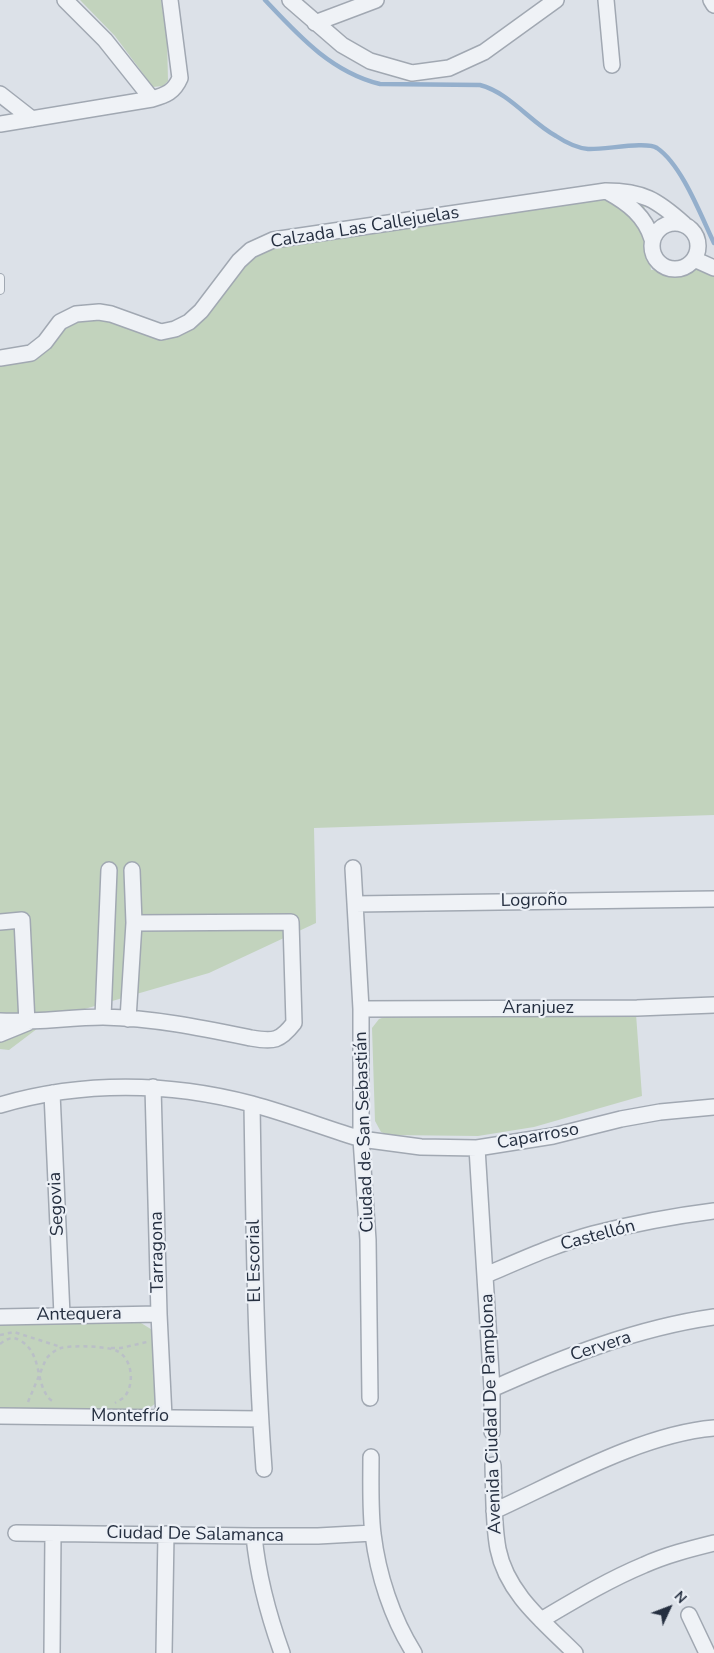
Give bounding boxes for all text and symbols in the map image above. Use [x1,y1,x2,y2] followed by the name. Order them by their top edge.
[269,202,461,254] street label: Calzada Las Callejuelas
[500,890,568,912] street label: Logroño
[502,998,574,1020] street label: Aranjuez
[351,1031,379,1233] street label: Ciudad de San Sebastián
[495,1119,581,1155] street label: Caparroso
[45,1171,69,1237] street label: Segovia
[146,1211,170,1293] street label: Tarragona
[558,1216,638,1256] street label: Castellón
[243,1219,267,1303] street label: El Escorial
[477,1293,507,1535] street label: Avenida Ciudad De Pamplona
[36,1303,122,1327] street label: Antequera
[568,1327,634,1367] street label: Cervera
[91,1406,169,1428] street label: Montefrío
[106,1523,284,1547] street label: Ciudad De Salamanca
[644,1583,694,1633] north arrow
[670,1587,691,1608] text: N

